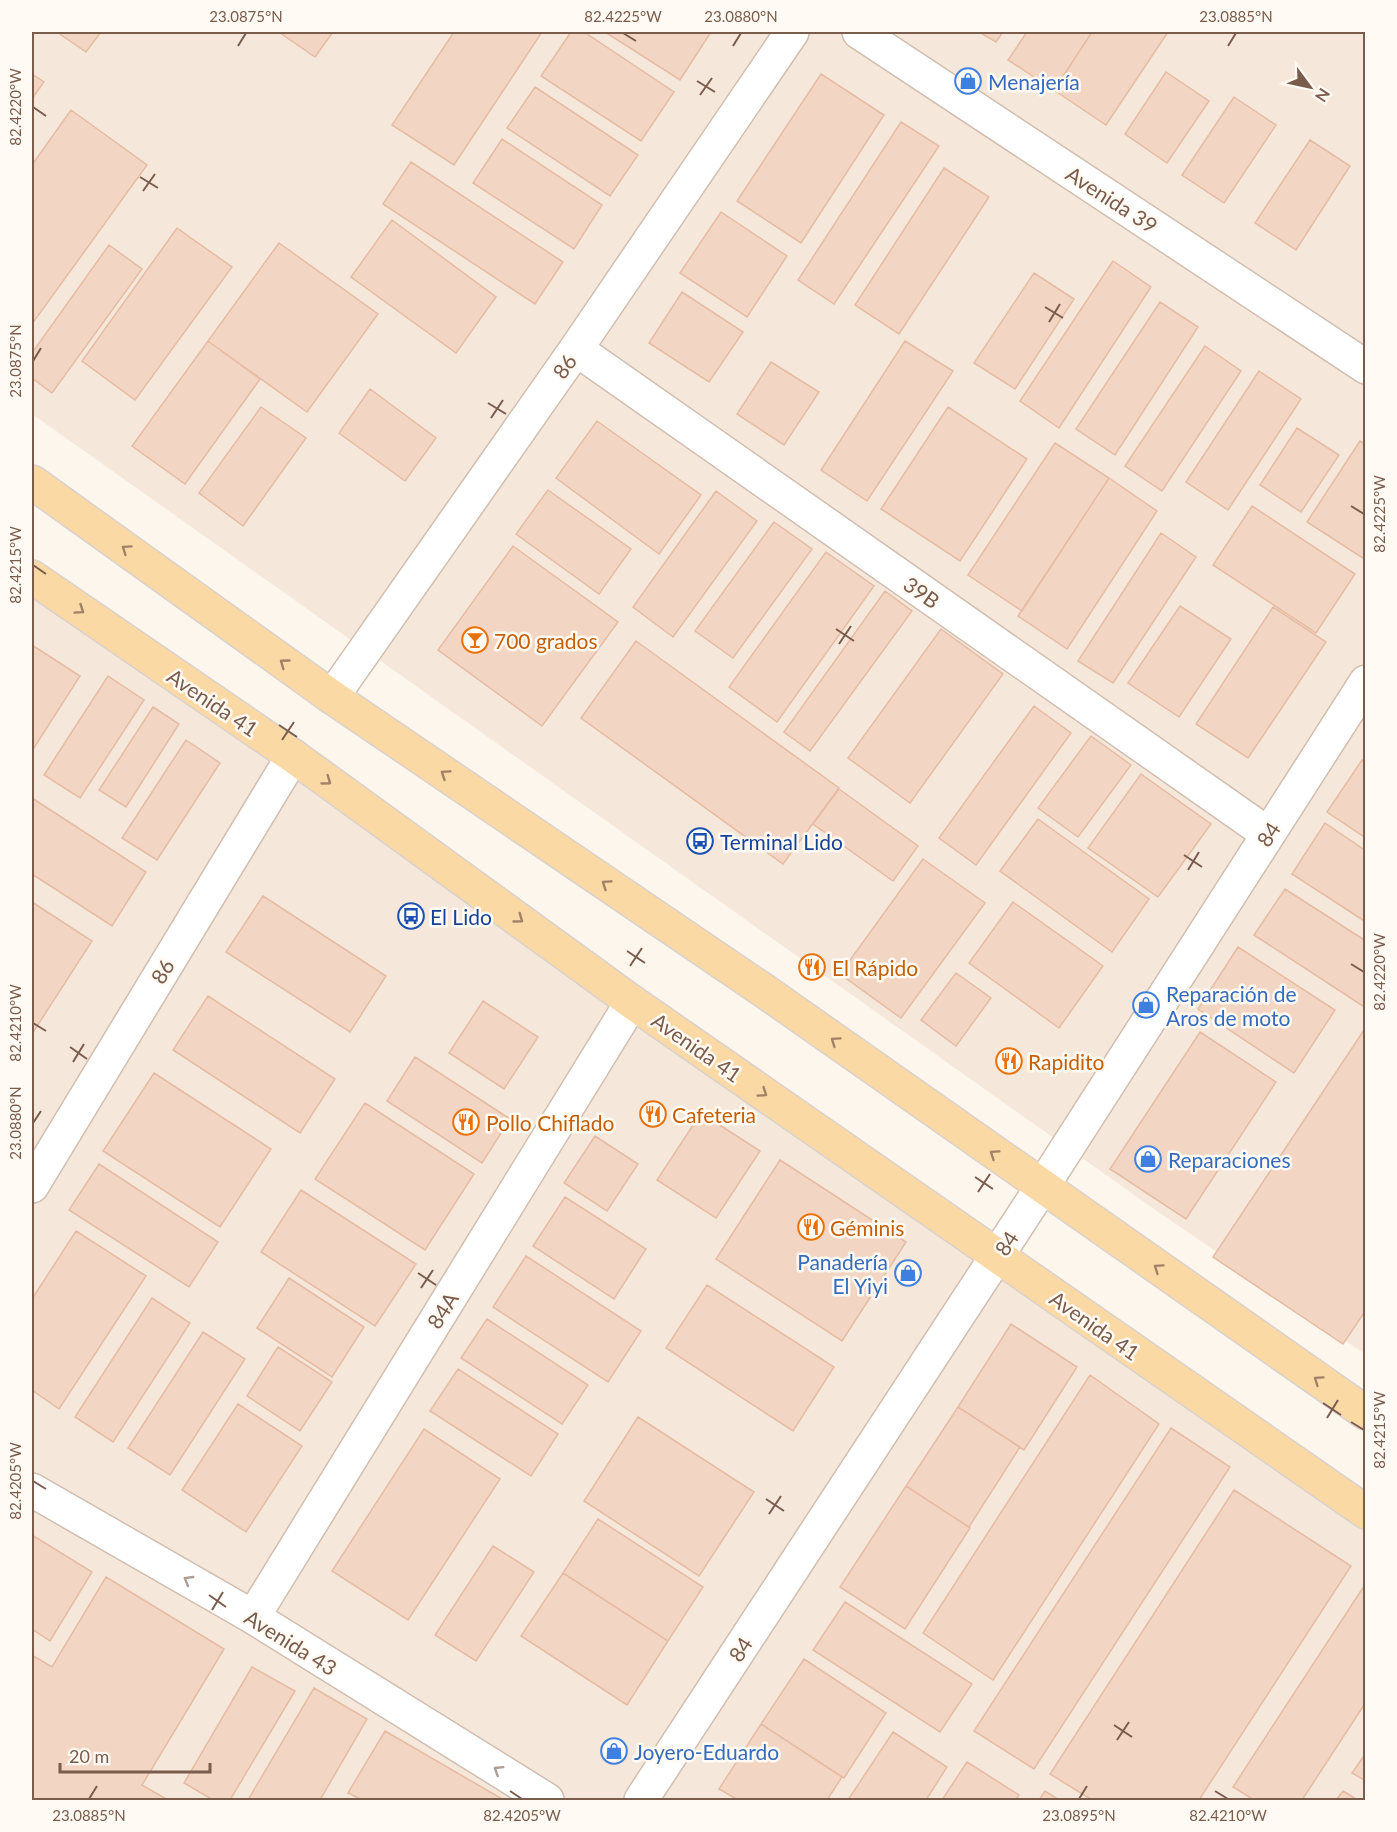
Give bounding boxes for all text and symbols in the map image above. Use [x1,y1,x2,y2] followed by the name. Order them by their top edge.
[209,7,283,25] text: 23.0875°N
[584,7,662,25] text: 82.4225°W
[704,7,778,25] text: 23.0880°N
[1199,7,1273,25] text: 23.0885°N
[1280,57,1340,117] north arrow
[953,66,983,96] shop icon: Menajería
[6,68,24,146] text: 82.4220°W
[988,69,1080,94] place label: Menajería
[1312,85,1334,106] text: N
[1062,160,1162,238] street label: Avenida 39
[6,324,24,398] text: 23.0875°N
[547,349,581,383] street label: 86
[1370,475,1388,553] text: 82.4225°W
[6,526,24,604] text: 82.4215°W
[121,545,132,556] one-way arrow
[899,571,945,613] street label: 39B
[73,603,84,614] one-way arrow
[460,625,490,655] bar icon: 700 grados
[494,628,598,653] place label: 700 grados
[280,659,291,670] one-way arrow
[163,663,263,741] street label: Avenida 41
[440,770,451,781] one-way arrow
[320,773,331,784] one-way arrow
[1251,817,1285,851] street label: 84
[685,826,715,856] bus stop icon: Terminal Lido
[720,829,843,854] place label: Terminal Lido
[602,880,613,891] one-way arrow
[396,901,426,931] bus stop icon: El Lido
[430,904,492,929] place label: El Lido
[512,912,523,923] one-way arrow
[1370,933,1388,1011] text: 82.4220°W
[797,952,827,982] restaurant icon: El Rápido
[145,954,179,988] street label: 86
[832,955,918,980] place label: El Rápido
[1166,981,1297,1030] place label: Reparación de Aros de moto
[6,984,24,1062] text: 82.4210°W
[1131,990,1161,1020] shop icon: Reparación de Aros de moto
[647,1007,747,1087] street label: Avenida 41
[830,1037,841,1048] one-way arrow
[994,1046,1024,1076] restaurant icon: Rapidito
[1028,1049,1105,1074] place label: Rapidito
[6,1086,24,1160] text: 23.0880°N
[757,1086,768,1097] one-way arrow
[638,1099,668,1129] restaurant icon: Cafeteria
[672,1102,756,1127] place label: Cafeteria
[451,1107,481,1137] restaurant icon: Pollo Chiflado
[486,1110,615,1135] place label: Pollo Chiflado
[1133,1144,1163,1174] shop icon: Reparaciones
[1168,1147,1291,1172] place label: Reparaciones
[989,1150,1000,1161] one-way arrow
[796,1212,826,1242] restaurant icon: Géminis
[830,1215,904,1240] place label: Géminis
[989,1226,1023,1260] street label: 84
[797,1249,888,1298] place label: Panadería El Yiyi
[893,1258,923,1288] shop icon: Panadería El Yiyi
[1153,1264,1164,1275] one-way arrow
[1045,1285,1145,1365] street label: Avenida 41
[421,1286,463,1333] street label: 84A
[1313,1376,1324,1387] one-way arrow
[1370,1391,1388,1469] text: 82.4215°W
[6,1442,24,1520] text: 82.4205°W
[184,1576,194,1587] one-way arrow
[240,1604,342,1680] street label: Avenida 43
[723,1632,757,1666] street label: 84
[60,1736,210,1774] scale bar
[599,1736,629,1766] shop icon: Joyero-Eduardo
[634,1739,779,1764] place label: Joyero-Eduardo
[69,1745,109,1767] text: 20 m
[493,1766,504,1777] one-way arrow
[52,1806,126,1824] text: 23.0885°N
[483,1806,561,1824] text: 82.4205°W
[1042,1806,1116,1824] text: 23.0895°N
[1189,1806,1267,1824] text: 82.4210°W

